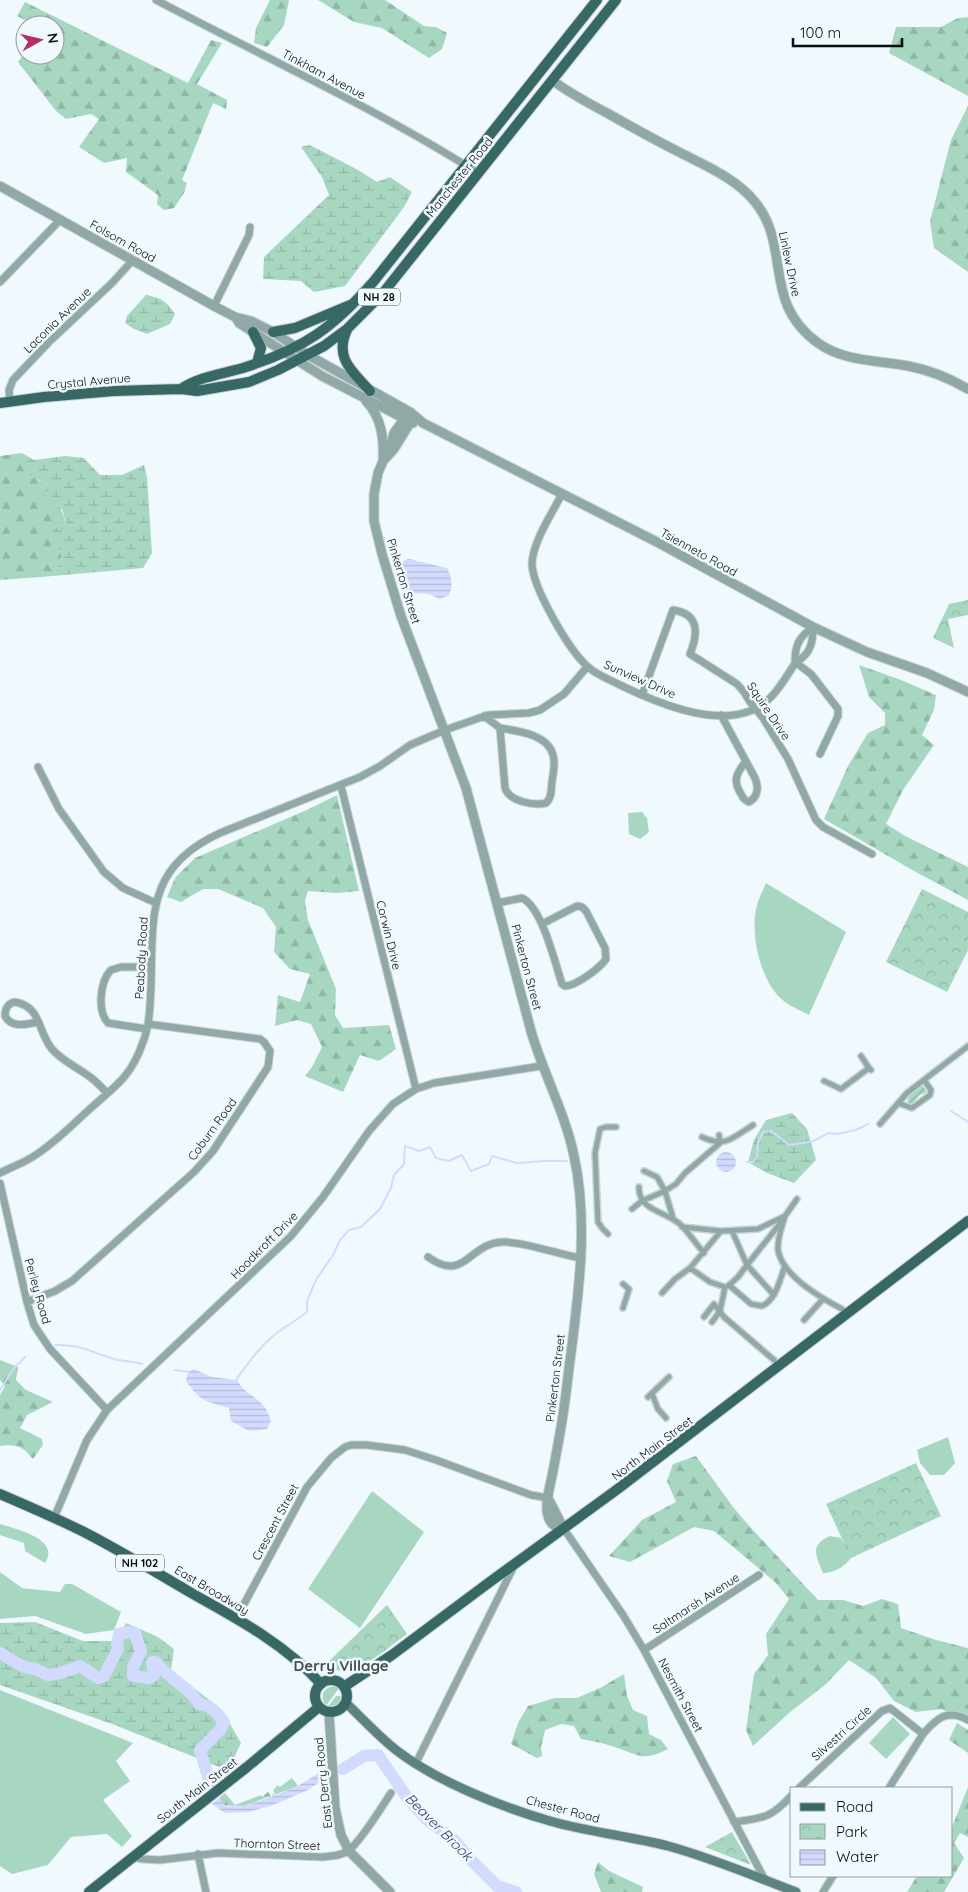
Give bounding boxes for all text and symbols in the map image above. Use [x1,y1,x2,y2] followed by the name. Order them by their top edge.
[15,15,65,65] north arrow
[793,15,902,47] scale bar
[800,23,841,42] text: 100 m
[43,32,63,45] text: N
[280,46,369,102] street label: Tinkham Avenue
[422,134,496,220] street label: Manchester Road
[87,217,159,265] street label: Folsom Road
[776,230,804,298] street label: Linlew Drive
[20,284,94,356] street label: Laconia Avenue
[358,288,400,306] road number: NH 28
[47,370,131,392] street label: Crystal Avenue
[658,525,740,579] street label: Tsienneto Road
[384,536,424,626] street label: Pinkerton Street
[602,656,679,702] street label: Sunview Drive
[744,679,794,743] street label: Squire Drive
[373,899,405,971] street label: Corwin Drive
[131,916,151,1000] street label: Peabody Road
[508,922,546,1012] street label: Pinkerton Street
[184,1095,240,1163] street label: Coburn Road
[227,1208,301,1282] street label: Hoodkroft Drive
[21,1256,55,1326] street label: Perley Road
[542,1333,568,1423] street label: Pinkerton Street
[609,1413,695,1483] street label: North Main Street
[248,1481,302,1563] street label: Crescent Street
[116,1555,164,1572] road number: NH 102
[172,1562,252,1618] street label: East Broadway
[650,1569,742,1637] street label: Saltmarsh Avenue
[655,1655,707,1735] street label: Nesmith Street
[293,1656,389,1675] district label: Derry Village
[808,1702,874,1764] street label: Silvestri Circle
[311,1737,335,1829] street label: East Derry Road
[154,1754,240,1826] street label: South Main Street
[790,1787,953,1877] legend
[401,1789,478,1866] water label: Beaver Brook
[525,1792,601,1826] street label: Chester Road
[836,1797,873,1816] text: Road
[836,1822,868,1841] text: Park
[233,1835,321,1853] street label: Thornton Street
[836,1847,879,1866] text: Water

